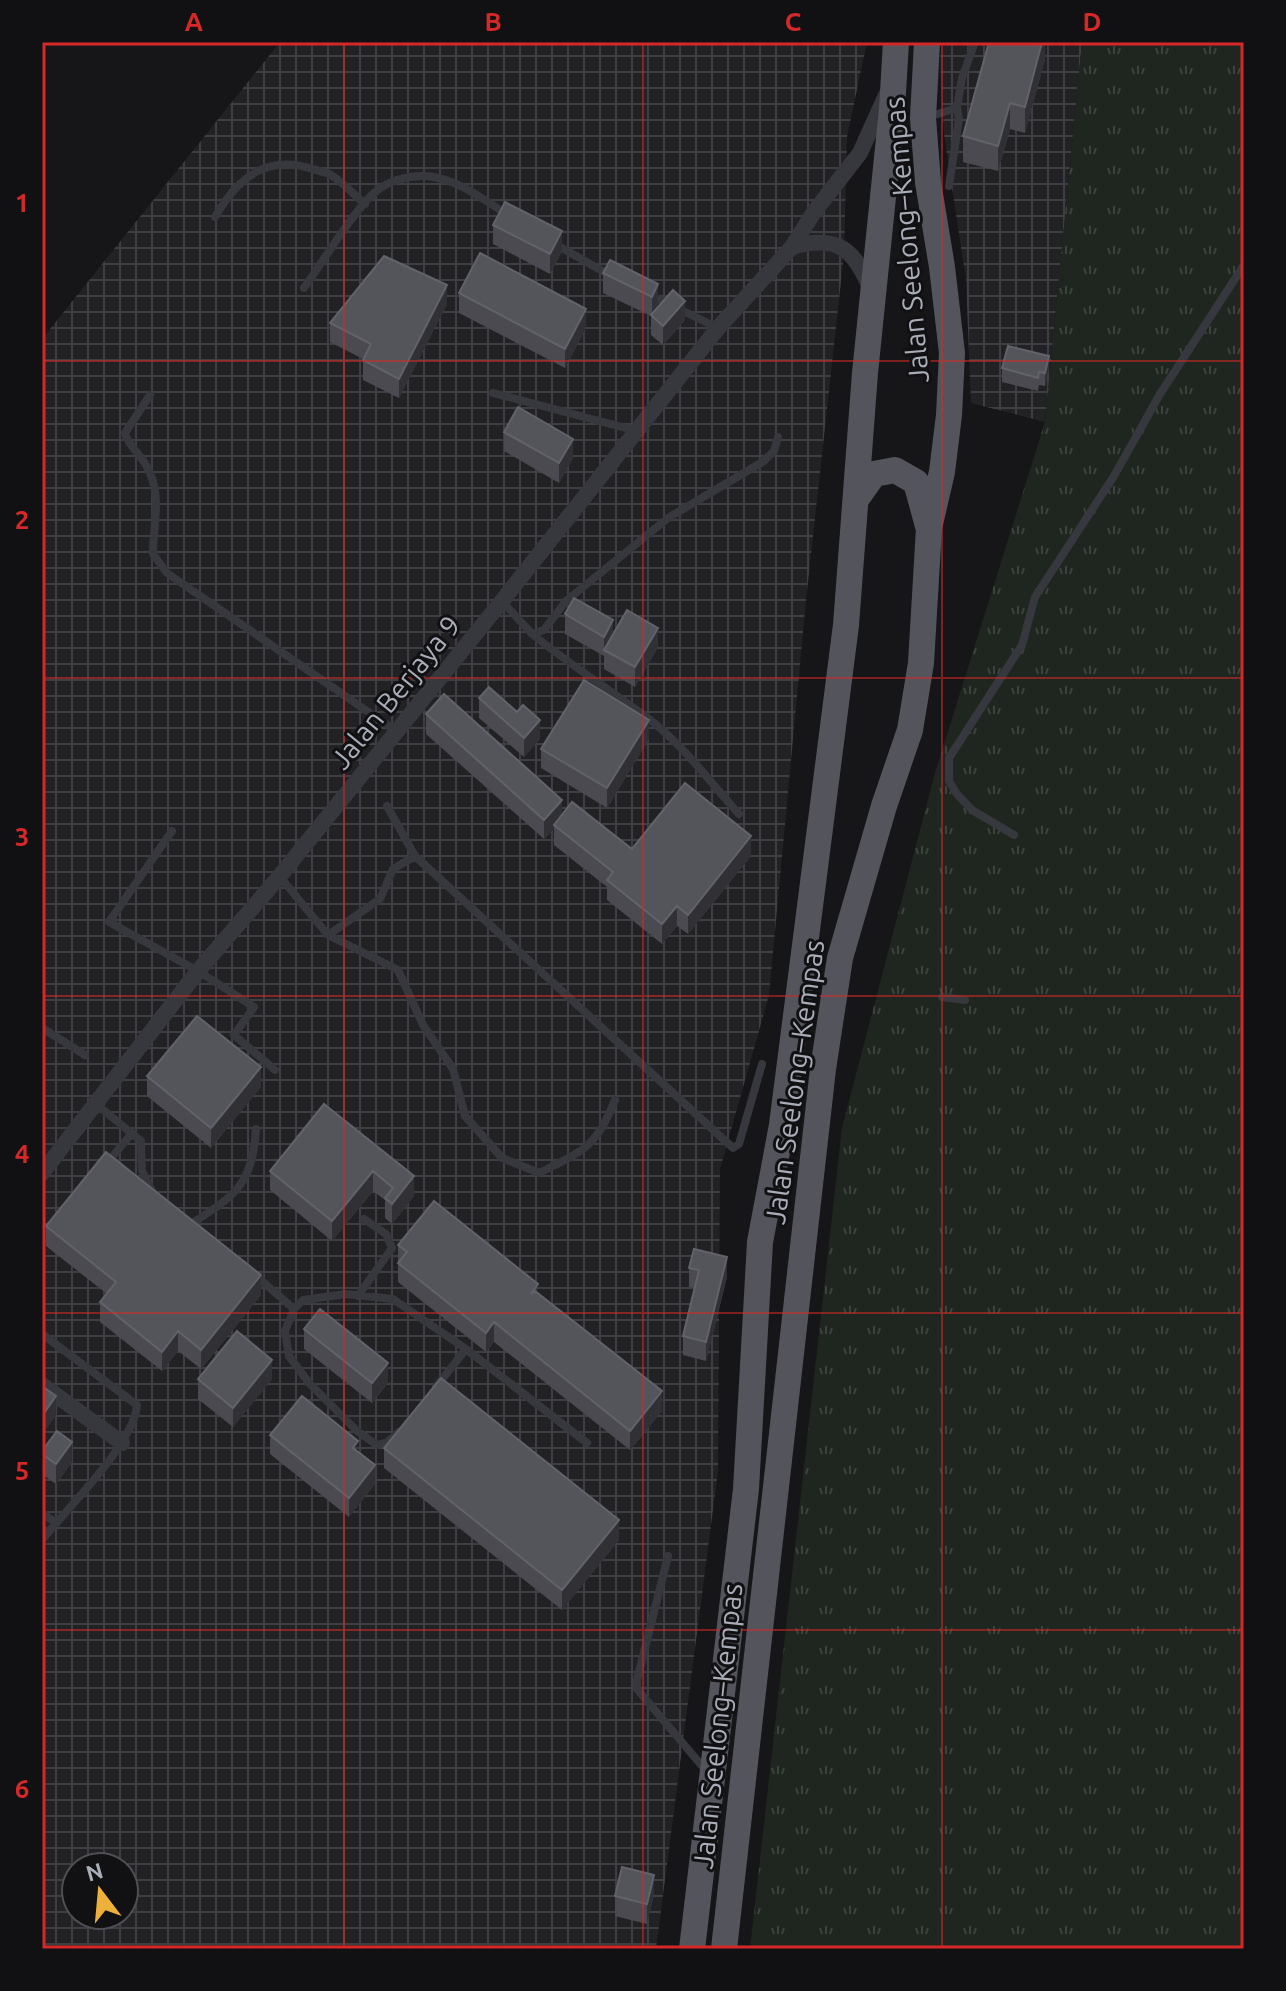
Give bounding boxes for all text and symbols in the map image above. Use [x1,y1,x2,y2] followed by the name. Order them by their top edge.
[185,7,204,36] text: A
[484,7,502,36] text: B
[785,7,802,36] text: C
[1083,7,1101,36] text: D
[878,96,934,384] street label: Jalan Seelong–Kempas
[15,188,29,217] text: 1
[15,505,29,534] text: 2
[324,609,466,775] street label: Jalan Berjaya 9
[15,822,29,851] text: 3
[759,938,829,1226] street label: Jalan Seelong–Kempas
[15,1139,29,1168] text: 4
[15,1456,29,1485] text: 5
[687,1582,747,1870] street label: Jalan Seelong–Kempas
[15,1774,29,1803] text: 6
[60,1851,140,1931] north arrow
[83,1857,106,1886] text: N

